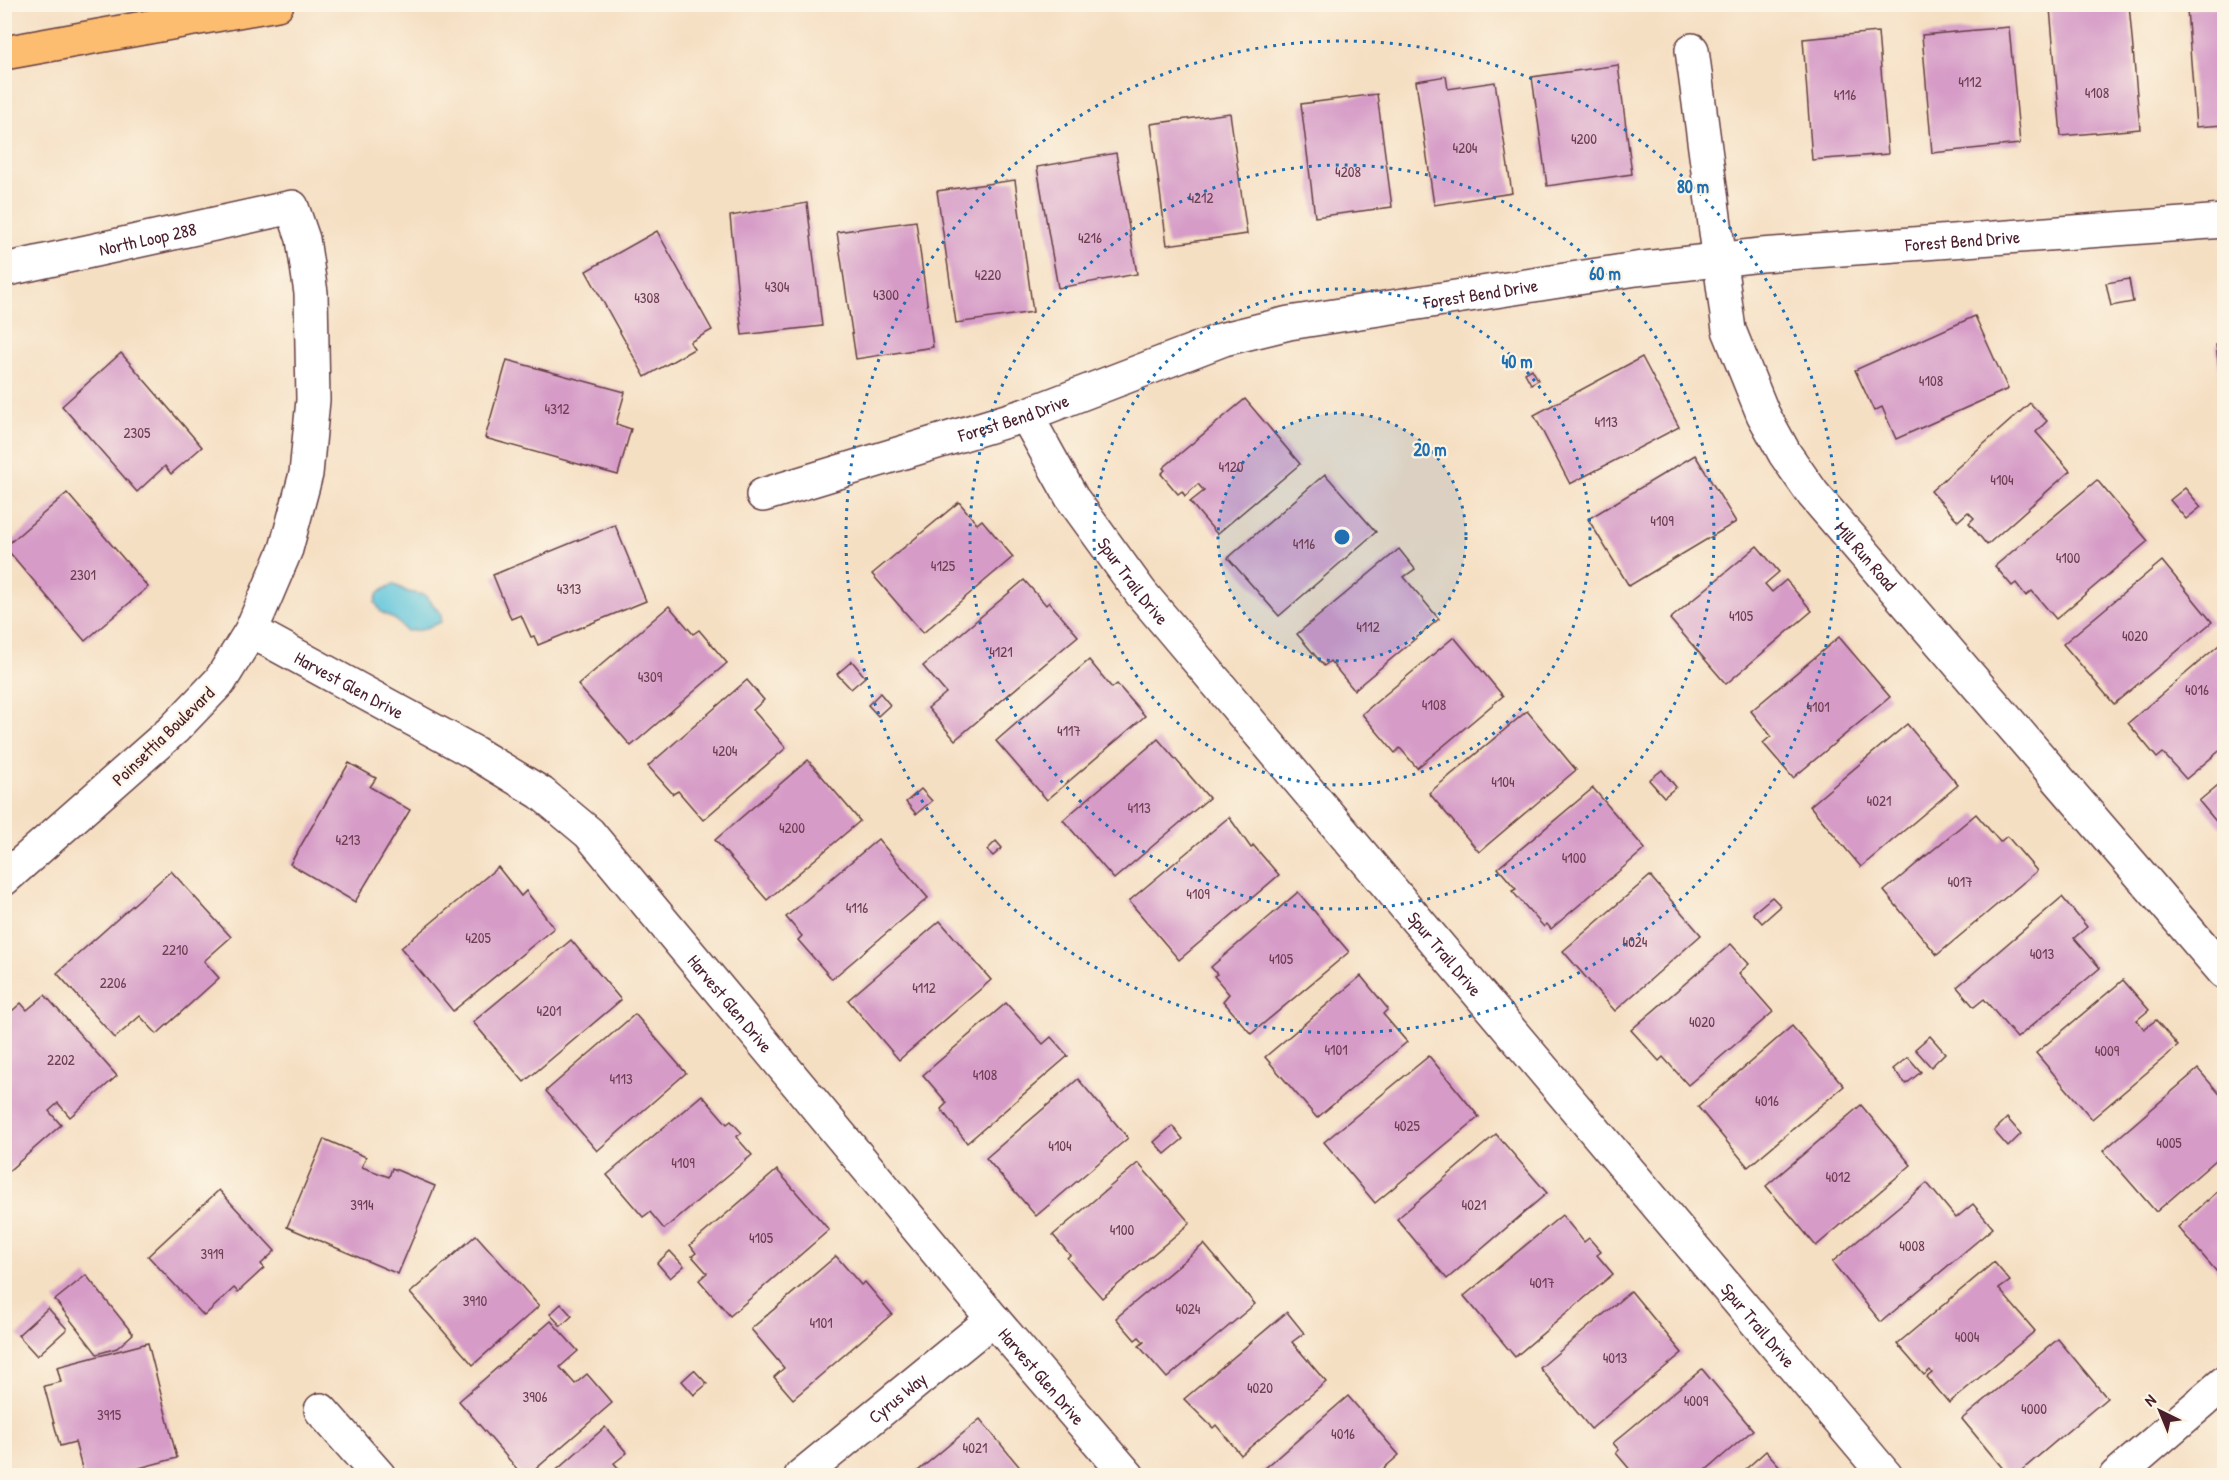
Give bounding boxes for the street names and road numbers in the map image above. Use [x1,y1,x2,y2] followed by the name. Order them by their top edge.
[97,216,199,261] street label: North Loop 288
[1903,224,2021,257] street label: Forest Bend Drive
[1421,272,1539,315] street label: Forest Bend Drive
[954,387,1072,448] street label: Forest Bend Drive
[1829,516,1903,596] street label: Mill Run Road
[1092,532,1175,630] street label: Spur Trail Drive
[290,645,408,724] street label: Harvest Glen Drive
[106,681,220,791] street label: Poinsettia Boulevard
[1402,906,1488,1001] street label: Spur Trail Drive
[682,949,779,1058] street label: Harvest Glen Drive
[1716,1277,1802,1373] street label: Spur Trail Drive
[993,1322,1091,1430] street label: Harvest Glen Drive
[863,1366,932,1429] street label: Cyrus Way

